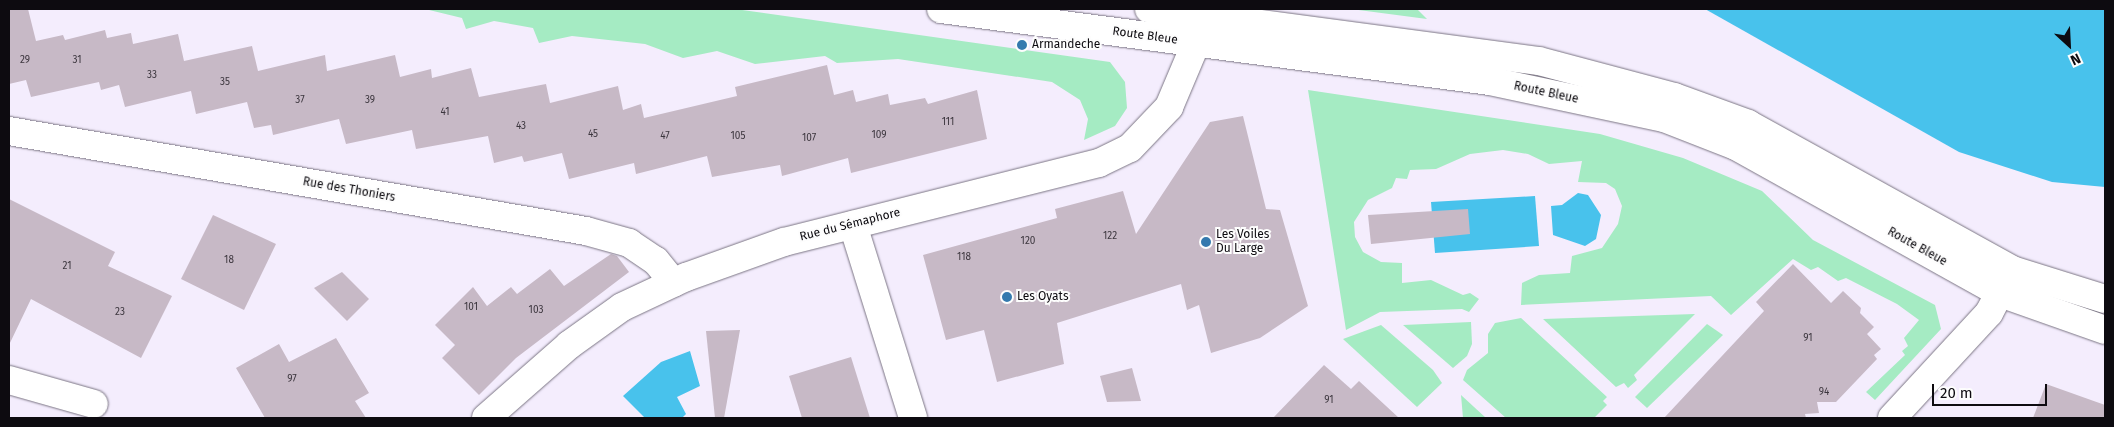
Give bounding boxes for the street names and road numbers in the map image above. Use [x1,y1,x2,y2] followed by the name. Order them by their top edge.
[1111,24,1179,48] street label: Route Bleue
[1512,79,1580,107] street label: Route Bleue
[302,175,396,205] street label: Rue des Thoniers
[798,206,902,244] street label: Rue du Sémaphore
[1885,225,1949,269] street label: Route Bleue

